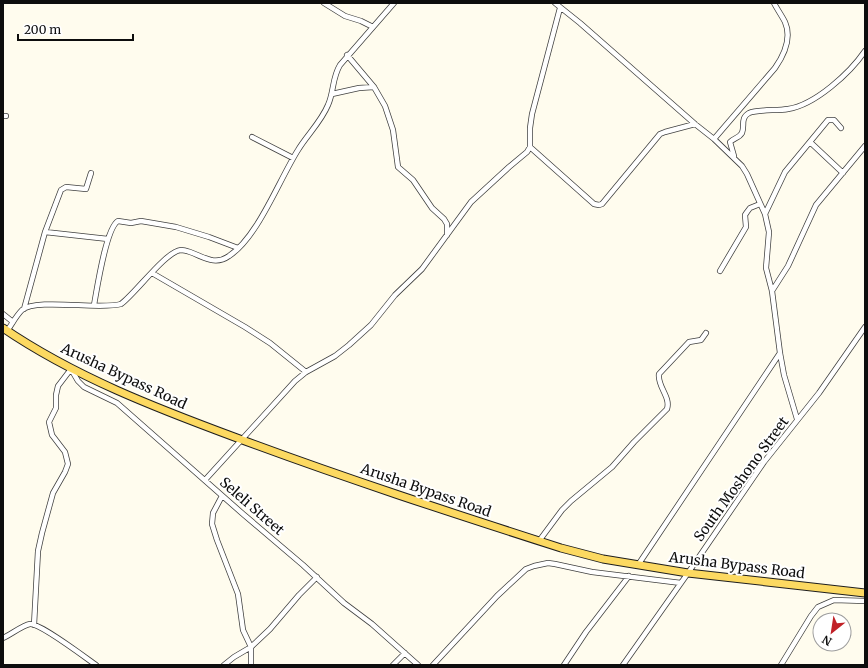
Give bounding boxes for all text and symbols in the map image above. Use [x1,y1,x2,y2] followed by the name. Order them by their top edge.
[18,16,133,42] scale bar
[24,22,61,37] text: 200 m
[57,339,190,413] street label: Arusha Bypass Road
[690,413,793,545] street label: South Moshono Street
[358,459,494,521] street label: Arusha Bypass Road
[216,473,288,539] street label: Seleli Street
[667,548,806,582] street label: Arusha Bypass Road
[812,612,852,652] north arrow
[819,632,834,649] text: N

